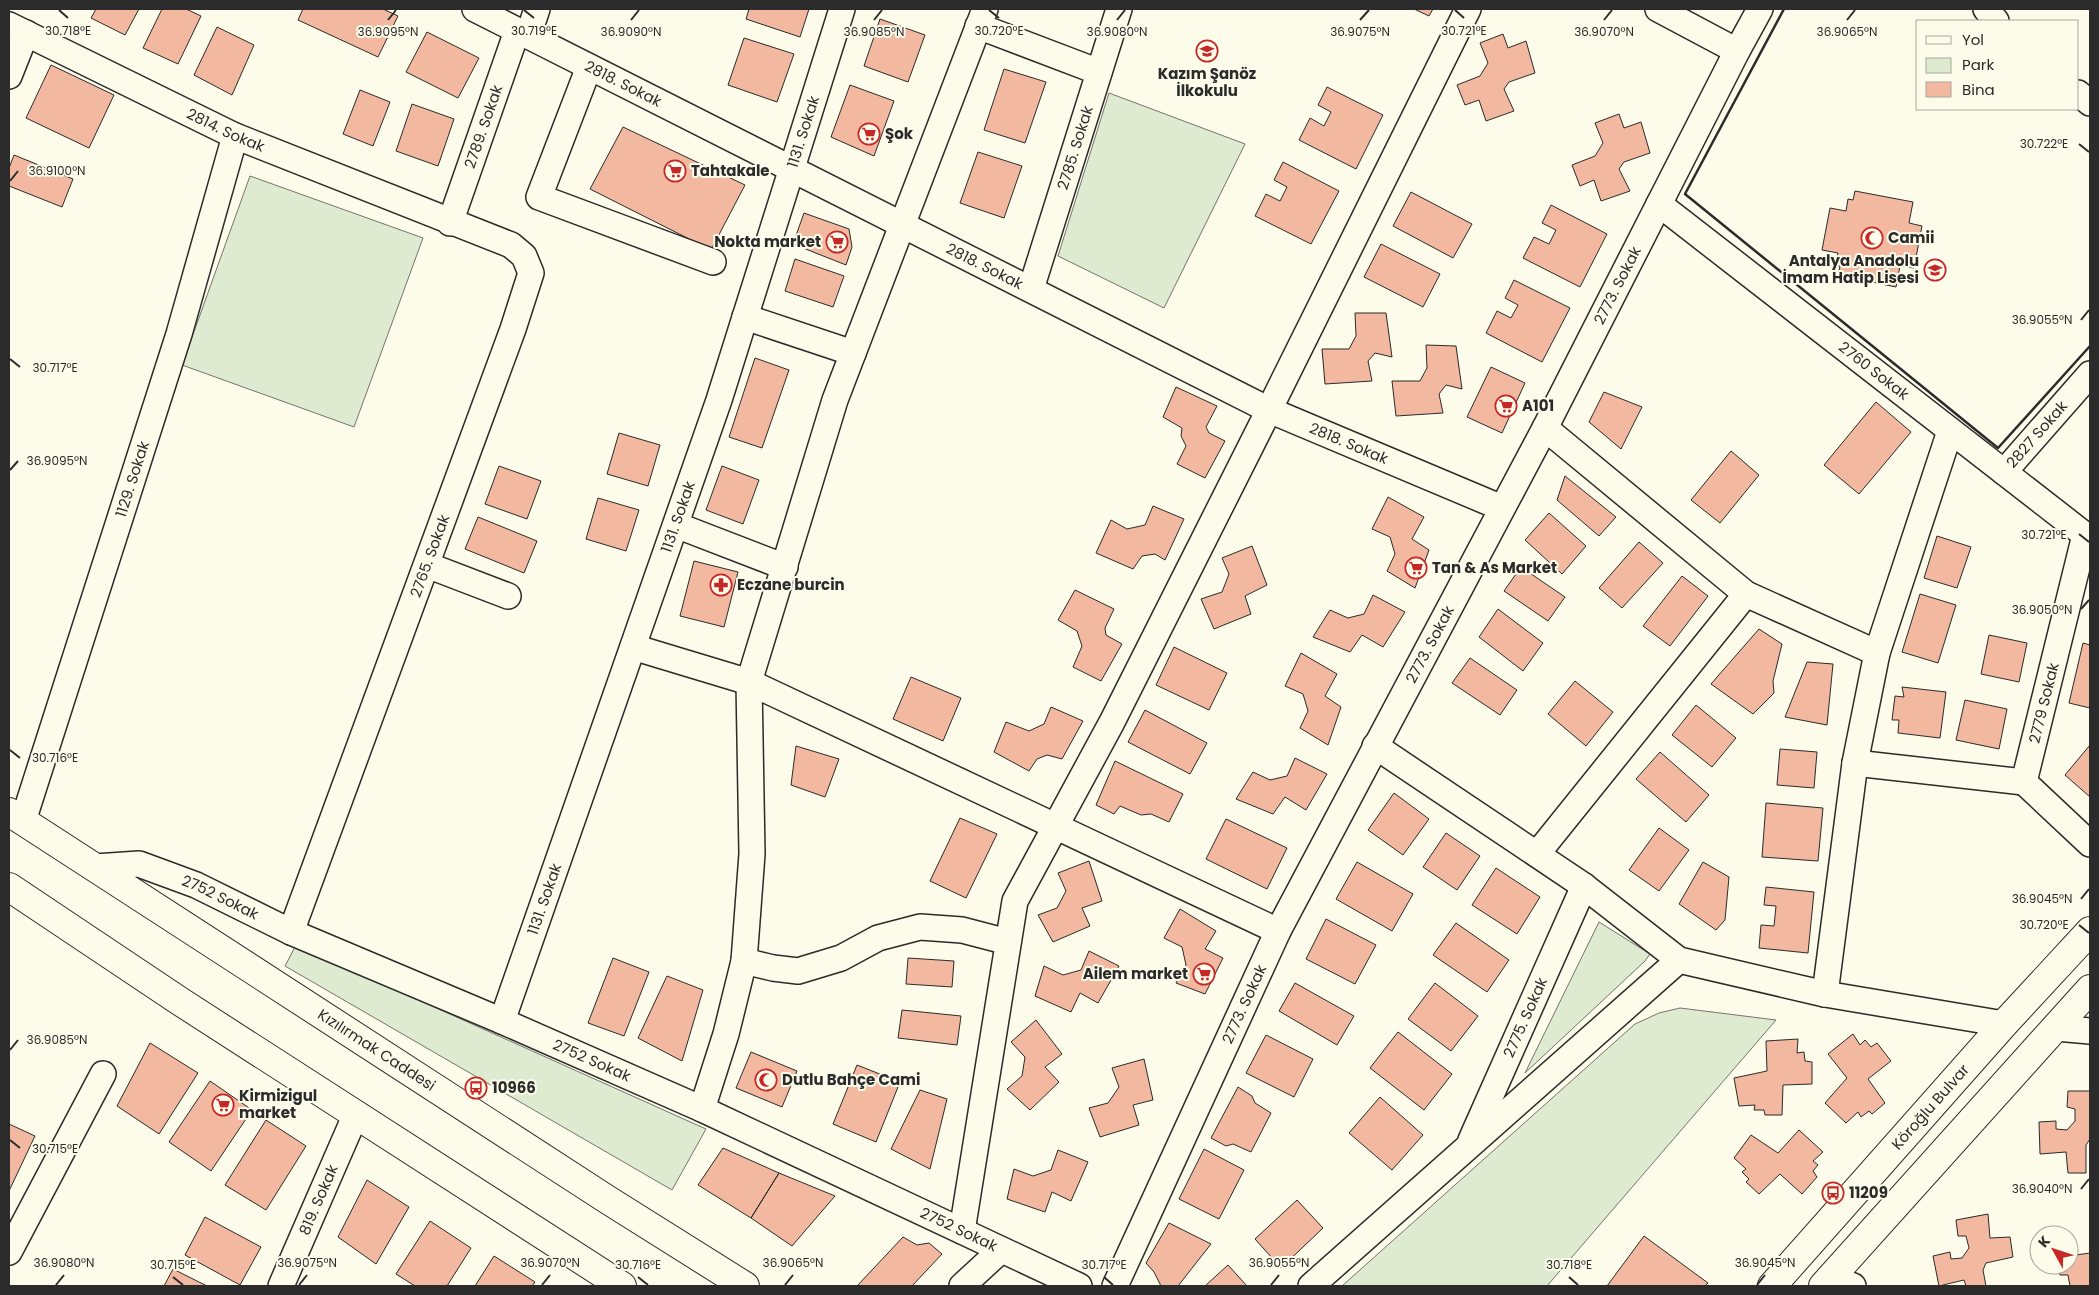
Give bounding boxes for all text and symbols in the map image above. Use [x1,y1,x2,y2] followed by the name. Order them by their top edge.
[1916,20,2079,110] legend
[45,22,91,39] text: 30.718°E
[511,22,557,39] text: 30.719°E
[974,22,1024,39] text: 30.720°E
[1441,22,1487,39] text: 30.721°E
[358,23,418,40] text: 36.9095°N
[601,23,661,40] text: 36.9090°N
[844,23,904,40] text: 36.9085°N
[1087,23,1147,40] text: 36.9080°N
[1330,23,1390,40] text: 36.9075°N
[1574,23,1634,40] text: 36.9070°N
[1817,23,1877,40] text: 36.9065°N
[1962,29,1984,50] text: Yol
[1195,39,1219,63] school or university icon: Kazım Şanöz İlkokulu
[1962,54,1994,75] text: Park
[581,55,666,112] street label: 2818. Sokak
[1158,63,1256,101] place label: Kazım Şanöz İlkokulu
[1962,79,1995,100] text: Bina
[459,82,507,171] street label: 2789. Sokak
[782,93,824,170] street label: 1131. Sokak
[183,103,268,157] street label: 2814. Sokak
[1052,103,1098,192] street label: 2785. Sokak
[857,122,881,146] supermarket icon: Şok
[885,123,914,144] place label: Şok
[2020,135,2068,152] text: 30.722°E
[663,159,687,183] supermarket icon: Tahtakale
[691,160,770,181] place label: Tahtakale
[28,162,86,179] text: 36.9100°N
[1860,226,1884,250] mosque icon: Camii
[1888,227,1934,248] place label: Camii
[825,230,849,254] supermarket icon: Nokta market
[714,231,821,252] place label: Nokta market
[943,238,1027,294] street label: 2818. Sokak
[1588,242,1646,328] street label: 2773. Sokak
[1782,250,1919,288] place label: Antalya Anadolu İmam Hatip Lisesi
[1923,258,1947,282] school or university icon: Antalya Anadolu İmam Hatip Lisesi
[2012,311,2072,328] text: 36.9055°N
[1835,336,1914,405] street label: 2760 Sokak
[32,359,78,376] text: 30.717°E
[1494,394,1518,418] supermarket icon: A101
[1522,395,1554,416] place label: A101
[2001,396,2072,472] street label: 2827 Sokak
[1306,417,1392,469] street label: 2818. Sokak
[110,438,154,520] street label: 1129. Sokak
[27,452,87,469] text: 36.9095°N
[655,478,700,555] street label: 1131. Sokak
[405,511,454,600] street label: 2765. Sokak
[2021,526,2067,543] text: 30.721°E
[1404,556,1428,580] supermarket icon: Tan & As Market
[1432,557,1557,578] place label: Tan & As Market
[709,573,733,597] pharmacy icon: Eczane burcin
[737,574,845,595] place label: Eczane burcin
[2012,601,2072,618] text: 36.9050°N
[1400,602,1459,687] street label: 2773. Sokak
[2023,660,2064,745] street label: 2779 Sokak
[32,749,78,766] text: 30.716°E
[522,860,566,938] street label: 1131. Sokak
[179,870,263,925] street label: 2752 Sokak
[2012,890,2072,907] text: 36.9045°N
[2019,916,2069,933] text: 30.720°E
[1217,961,1271,1047] street label: 2773. Sokak
[1192,962,1216,986] supermarket icon: Ailem market
[1083,963,1188,984] place label: Ailem market
[1498,974,1552,1061] street label: 2775. Sokak
[314,1004,440,1096] street label: Kızılırmak Caddesi
[27,1031,87,1048] text: 36.9085°N
[550,1034,634,1086] street label: 2752 Sokak
[1886,1059,1974,1154] street label: Köroğlu Bulvar
[754,1068,778,1092] mosque icon: Dutlu Bahçe Cami
[782,1069,920,1090] place label: Dutlu Bahçe Cami
[464,1076,488,1100] bus stop icon: 10966
[492,1077,536,1098] place label: 10966
[239,1085,317,1123] place label: Kirmizigul market
[211,1093,235,1117] supermarket icon: Kirmizigul market
[32,1140,78,1157] text: 30.715°E
[294,1161,343,1238] street label: 819. Sokak
[2012,1180,2072,1197] text: 36.9040°N
[1821,1181,1845,1205] bus stop icon: 11209
[1849,1182,1888,1203] place label: 11209
[917,1202,1001,1256] street label: 2752 Sokak
[2029,1225,2079,1275] north arrow
[2033,1231,2055,1252] text: K
[34,1254,94,1271] text: 36.9080°N
[277,1254,337,1271] text: 36.9075°N
[520,1254,580,1271] text: 36.9070°N
[763,1254,823,1271] text: 36.9065°N
[1249,1254,1309,1271] text: 36.9055°N
[1735,1254,1795,1271] text: 36.9045°N
[150,1256,196,1273] text: 30.715°E
[615,1256,661,1273] text: 30.716°E
[1081,1256,1127,1273] text: 30.717°E
[1546,1256,1592,1273] text: 30.718°E

